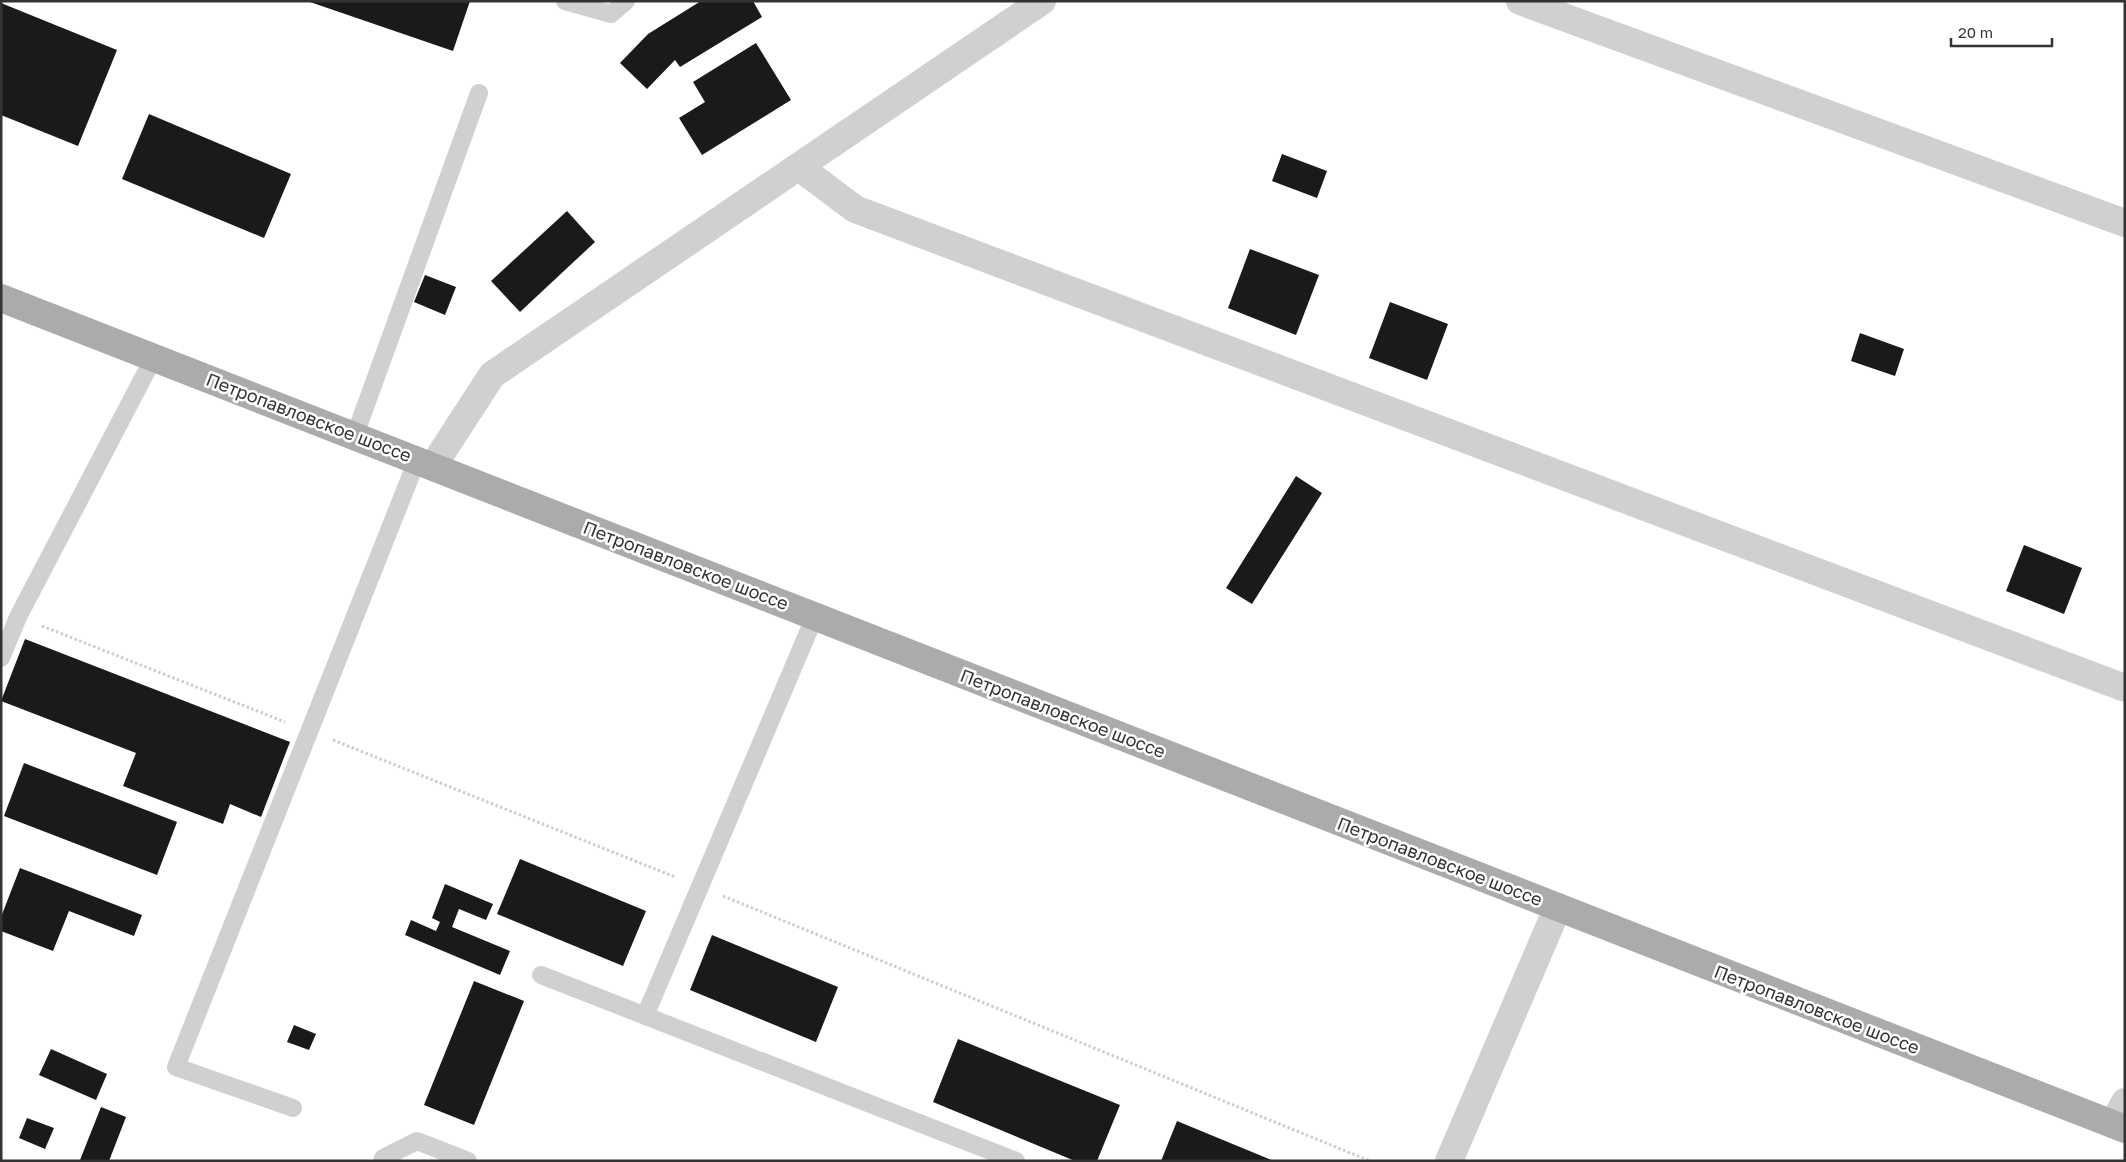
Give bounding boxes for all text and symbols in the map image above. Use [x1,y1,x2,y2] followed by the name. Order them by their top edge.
[1951,15,2052,47] scale bar
[1958,23,1993,41] text: 20 m
[203,368,415,466] street label: Петропавловское шоссе
[580,516,792,614] street label: Петропавловское шоссе
[957,664,1169,762] street label: Петропавловское шоссе
[1334,812,1546,910] street label: Петропавловское шоссе
[1711,960,1923,1058] street label: Петропавловское шоссе

